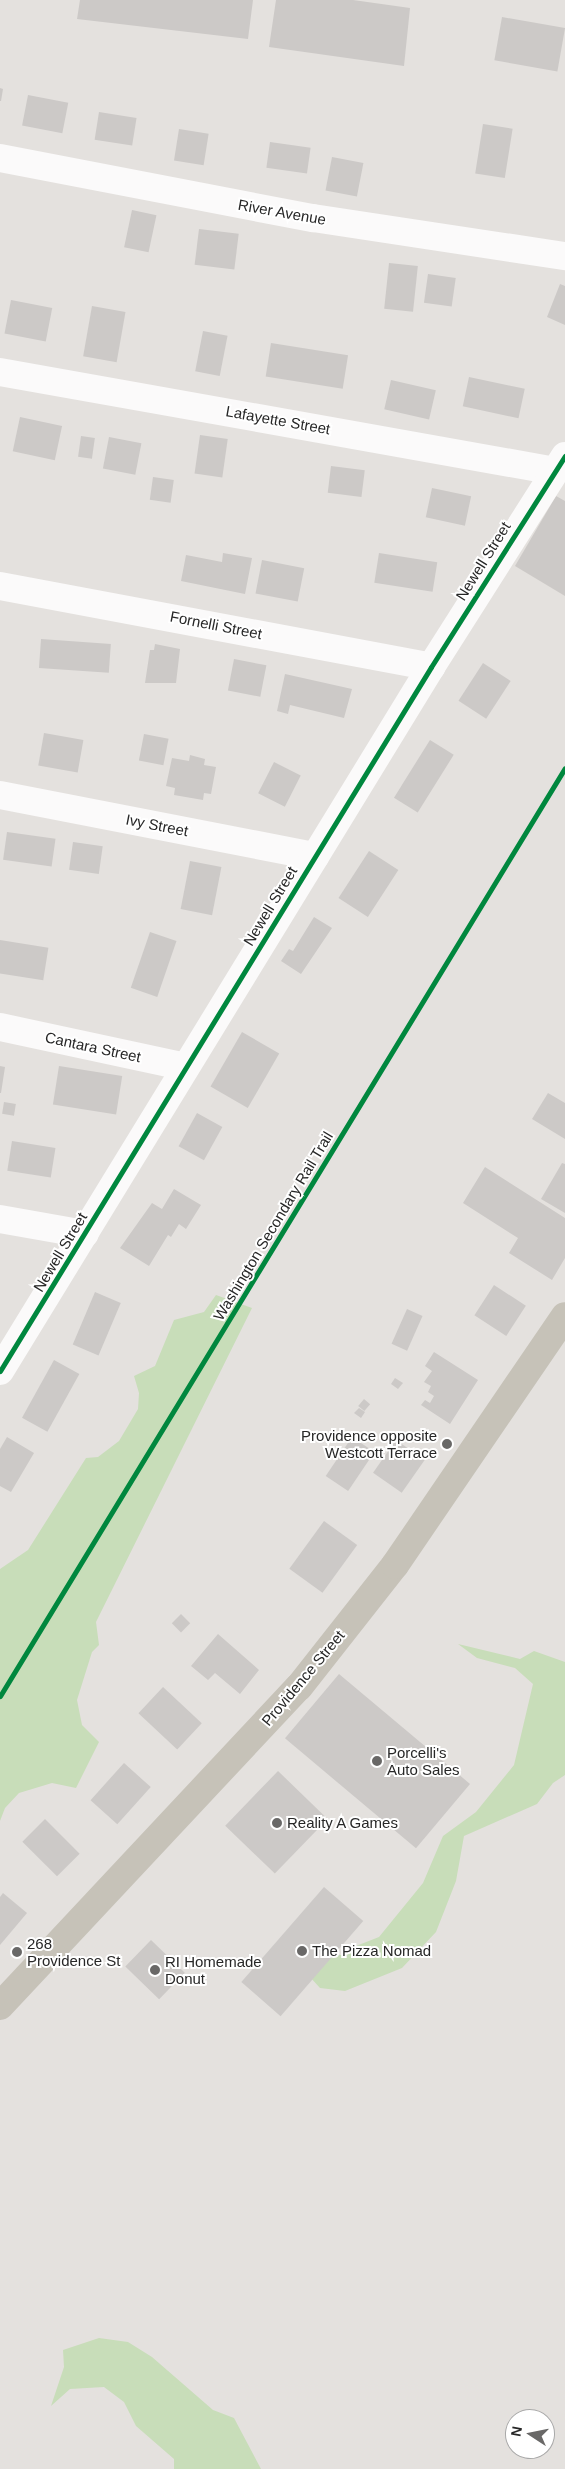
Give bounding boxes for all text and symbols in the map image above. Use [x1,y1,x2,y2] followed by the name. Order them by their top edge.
[236,195,328,229] street label: River Avenue
[224,402,332,438] street label: Lafayette Street
[452,518,514,604] street label: Newell Street
[168,607,264,643] street label: Fornelli Street
[124,810,190,840] street label: Ivy Street
[239,863,301,949] street label: Newell Street
[43,1028,143,1066] street label: Cantara Street
[209,1128,337,1324] street label: Washington Secondary Rail Trail
[29,1209,91,1295] street label: Newell Street
[301,1426,437,1461] place label: Providence opposite Westcott Terrace
[441,1438,453,1450] marker: Providence opposite Westcott Terrace
[258,1627,348,1729] street label: Providence Street
[387,1743,460,1778] place label: Porcelli's Auto Sales
[371,1755,383,1767] marker: Porcelli's Auto Sales
[287,1814,400,1832] place label: Reality A Games
[271,1817,283,1829] marker: Reality A Games
[27,1934,120,1969] place label: 268 Providence St
[312,1942,431,1960] place label: The Pizza Nomad
[296,1945,308,1957] marker: The Pizza Nomad
[11,1946,23,1958] marker: 268 Providence St
[165,1952,262,1987] place label: RI Homemade Donut
[149,1964,161,1976] marker: RI Homemade Donut
[505,2409,555,2459] north arrow
[507,2425,525,2438] text: N

